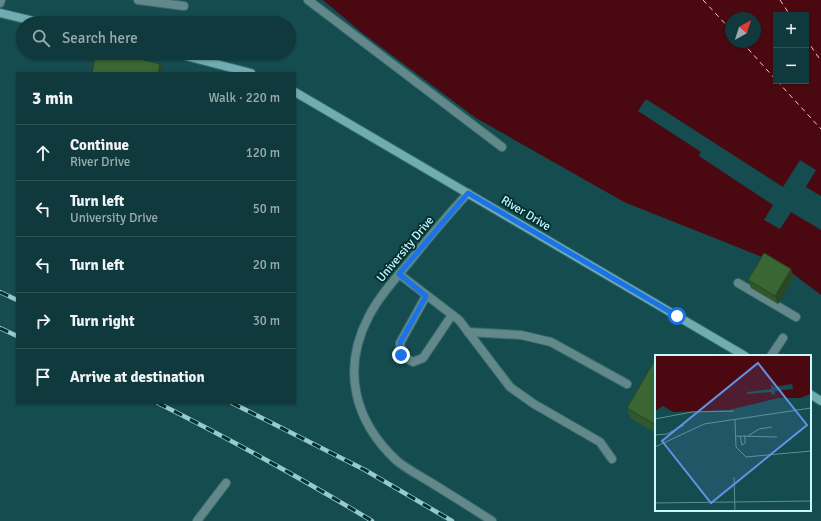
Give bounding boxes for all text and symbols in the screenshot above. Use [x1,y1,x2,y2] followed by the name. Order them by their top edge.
[725,12,761,48] north arrow
[773,12,809,84] map controls
[773,12,809,48] button: +
[16,16,296,60] search box
[30,27,52,49] icon: search
[62,29,138,47] text: Search here
[773,48,809,84] button: −
[32,88,73,109] text: 3 min
[209,90,280,106] text: Walk · 220 m
[70,136,129,154] text: Continue
[32,142,54,164] icon: ahead
[246,145,280,161] text: 120 m
[70,154,130,170] text: River Drive
[70,192,124,210] text: Turn left
[498,193,553,234] street label: River Drive
[32,198,54,220] icon: left
[253,201,280,217] text: 50 m
[70,210,158,226] text: University Drive
[374,213,437,285] street label: University Drive
[32,254,54,276] icon: left
[70,256,124,274] text: Turn left
[253,257,280,273] text: 20 m
[668,307,686,325] route start
[32,310,54,332] icon: right
[70,312,135,330] text: Turn right
[253,313,280,329] text: 30 m
[392,346,410,364] route end
[655,355,811,511] inset map
[32,366,54,388] icon: arrive
[70,368,205,386] text: Arrive at destination

